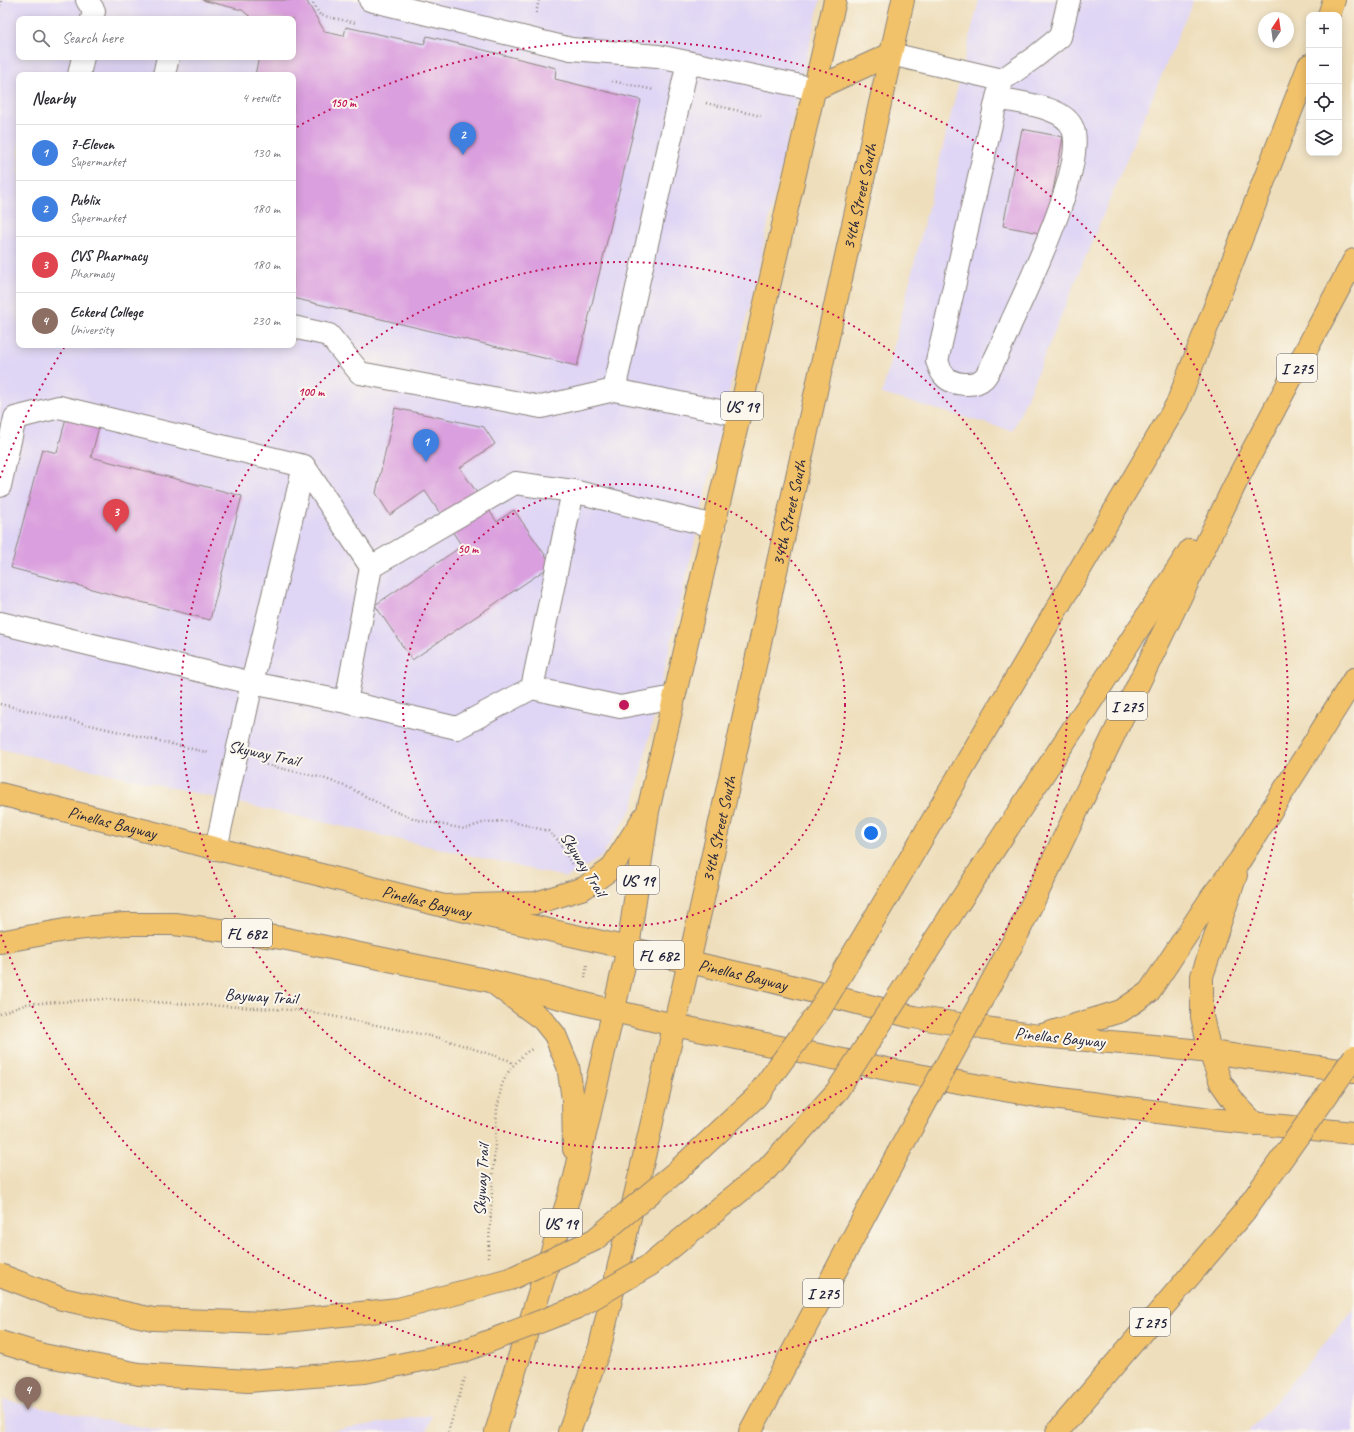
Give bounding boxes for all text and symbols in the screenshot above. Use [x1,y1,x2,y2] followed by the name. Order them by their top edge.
[1258,12,1294,48] north arrow
[1306,12,1342,156] map controls
[1306,12,1342,48] button: +
[16,16,296,60] search box
[30,27,52,49] icon: search
[62,29,123,48] text: Search here
[1306,48,1342,84] button: −
[1306,84,1342,120] button: locate
[32,88,75,109] text: Nearby
[242,90,280,106] text: 4 results
[330,95,357,111] text: 150 m
[1306,120,1342,156] button: layers
[450,122,476,155] pin: 2
[70,135,114,154] text: 7-Eleven
[838,140,882,251] street label: 34th Street South
[42,145,48,161] text: 1
[252,145,280,161] text: 130 m
[70,154,125,170] text: Supermarket
[70,191,99,210] text: Publix
[42,201,48,217] text: 2
[252,201,280,217] text: 180 m
[70,210,125,226] text: Supermarket
[70,247,147,266] text: CVS Pharmacy
[42,257,48,273] text: 3
[252,257,280,273] text: 180 m
[70,266,114,282] text: Pharmacy
[70,303,143,322] text: Eckerd College
[42,313,48,329] text: 4
[252,313,280,329] text: 230 m
[70,322,113,338] text: University
[1277,354,1317,382] road number: I 275
[298,384,325,400] text: 100 m
[721,392,763,420] road number: US 19
[413,429,439,462] pin: 1
[768,457,812,568] street label: 34th Street South
[103,499,129,532] pin: 3
[458,541,479,557] text: 50 m
[1107,692,1147,720] road number: I 275
[617,698,631,712] centre of rings
[226,736,304,772] street label: Skyway Trail
[697,773,741,884] street label: 34th Street South
[66,802,160,844] street label: Pinellas Bayway
[861,823,881,843] your location
[556,828,613,903] street label: Skyway Trail
[617,866,659,894] road number: US 19
[380,881,474,923] street label: Pinellas Bayway
[222,919,272,947] road number: FL 682
[634,941,684,969] road number: FL 682
[696,954,791,996] street label: Pinellas Bayway
[224,983,301,1010] street label: Bayway Trail
[1014,1022,1107,1053] street label: Pinellas Bayway
[469,1140,494,1217] street label: Skyway Trail
[540,1209,582,1237] road number: US 19
[803,1279,843,1307] road number: I 275
[1130,1308,1170,1336] road number: I 275
[15,1377,41,1410] pin: 4

